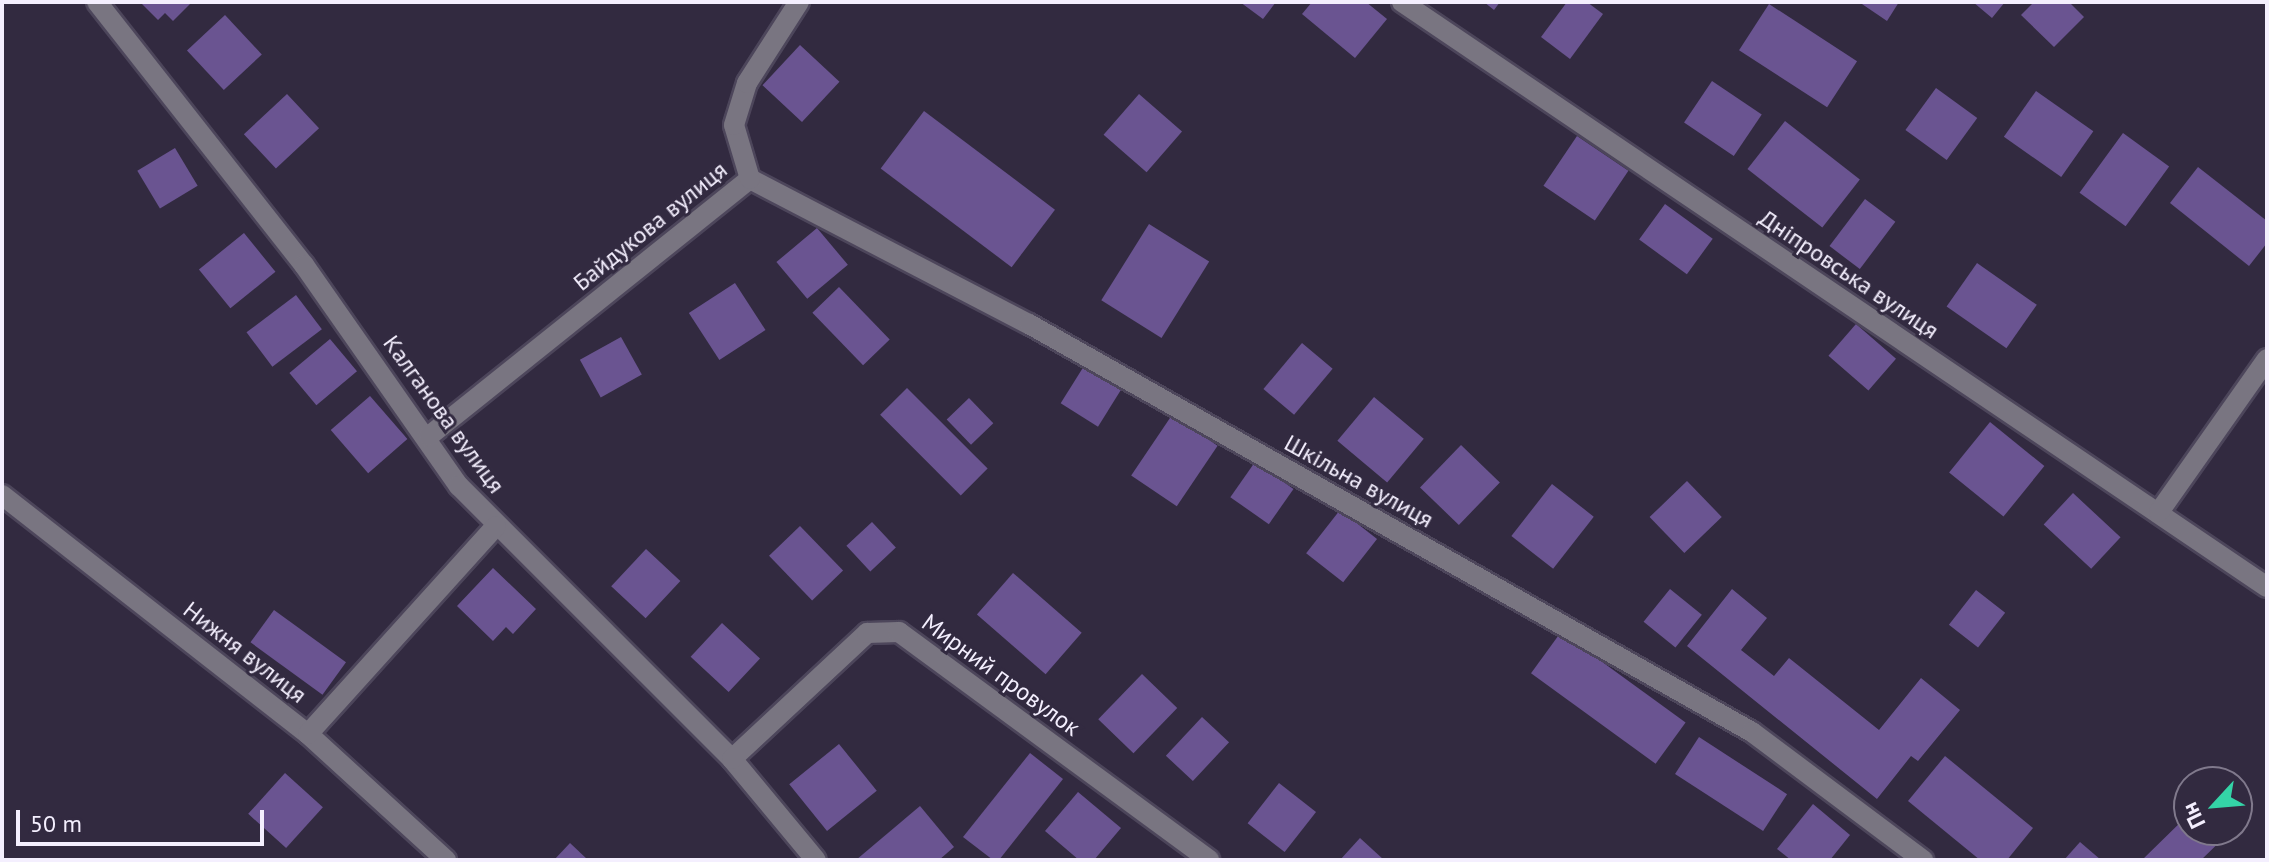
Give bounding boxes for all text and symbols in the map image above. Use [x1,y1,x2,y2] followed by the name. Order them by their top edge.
[567,155,733,297] street label: Байдукова вулиця
[1754,203,1944,345] street label: Дніпровська вулиця
[377,329,511,499] street label: Калганова вулиця
[1279,428,1439,534] street label: Шкільна вулиця
[178,595,312,709] street label: Нижня вулиця
[916,608,1086,742] street label: Мирний провулок
[2173,766,2253,846] north arrow
[20,794,268,844] scale bar
[2175,798,2211,833] text: Пн
[30,808,82,839] text: 50 m

